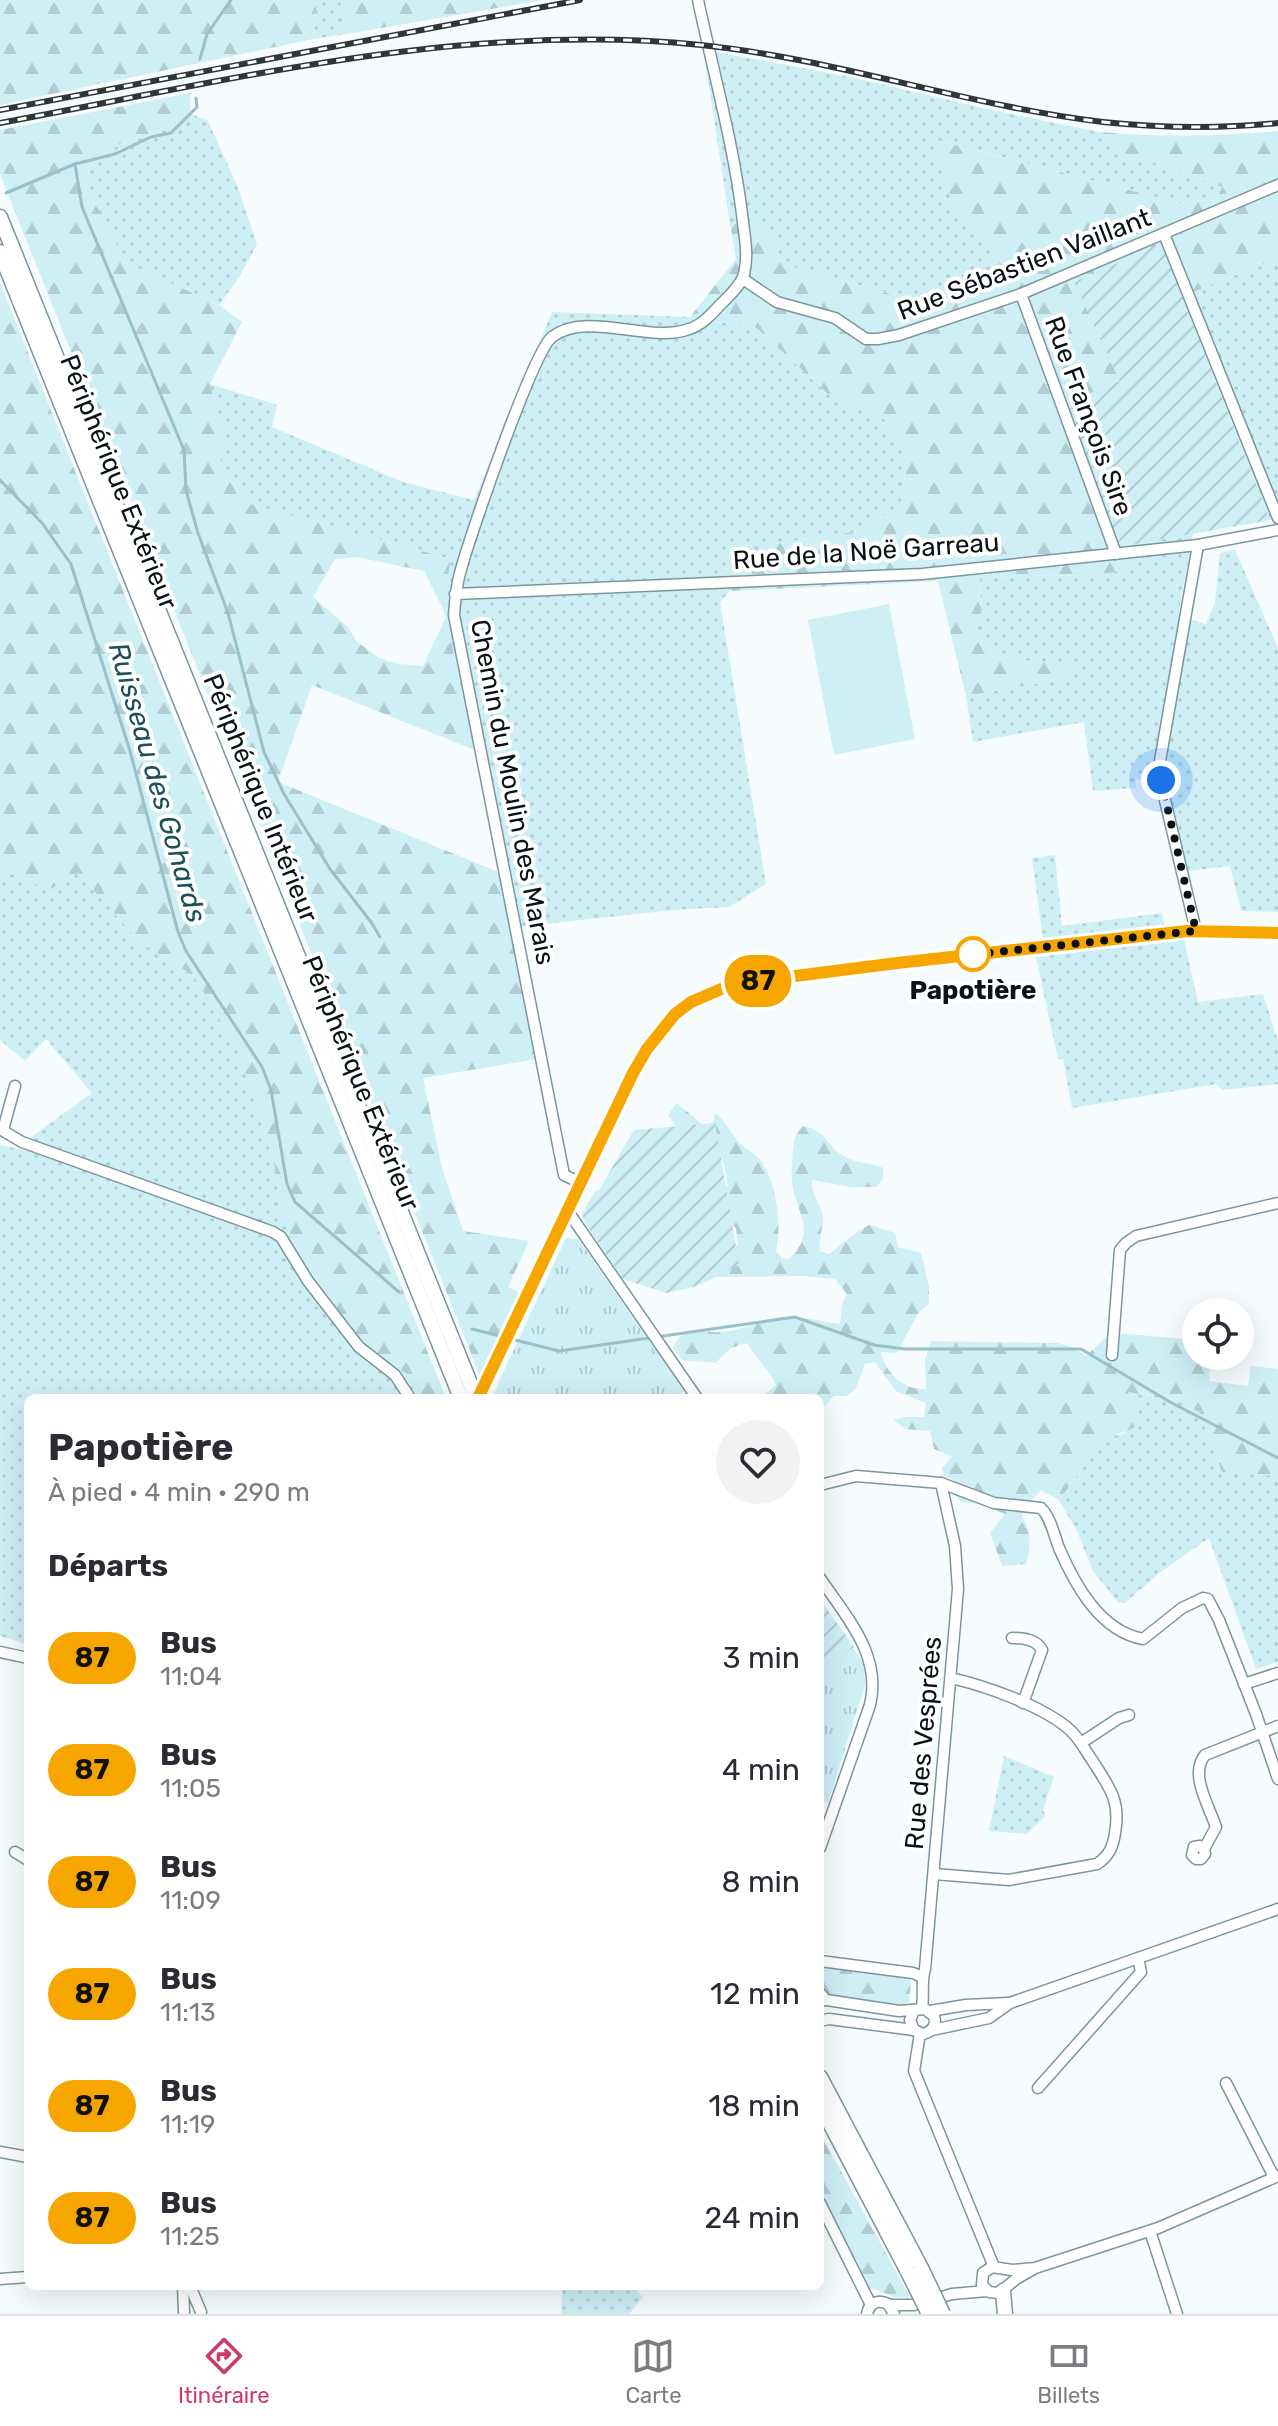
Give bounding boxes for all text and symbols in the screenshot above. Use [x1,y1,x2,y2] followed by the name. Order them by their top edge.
[893,202,1155,327] street label: Rue Sébastien Vaillant
[1038,312,1139,520] street label: Rue François Sire
[53,350,184,614] street label: Périphérique Extérieur
[732,527,1000,576] street label: Rue de la Noë Garreau
[464,617,561,967] street label: Chemin du Moulin des Marais
[102,638,213,926] water label: Ruisseau des Gohards
[197,670,325,927] street label: Périphérique Intérieur
[1141,760,1181,800] your location
[956,937,990,971] marker: Papotière
[295,951,426,1215] street label: Périphérique Extérieur
[722,955,794,1007] line badge: 87
[740,964,776,997] text: 87
[909,975,1037,1006] place label: Papotière
[1182,1298,1254,1370] map controls
[1182,1298,1254,1370] button: locate
[716,1420,800,1504] button: heart
[48,1424,234,1470] text: Papotière
[48,1477,310,1508] text: À pied · 4 min · 290 m
[48,1548,168,1584] text: Départs
[160,1625,217,1661] text: Bus
[899,1635,948,1851] street label: Rue des Vesprées
[723,1640,800,1676] text: 3 min
[74,1641,110,1674] text: 87
[160,1661,222,1692] text: 11:04
[160,1737,217,1773] text: Bus
[722,1752,800,1788] text: 4 min
[74,1753,110,1786] text: 87
[160,1773,221,1804] text: 11:05
[160,1849,217,1885] text: Bus
[721,1864,800,1900] text: 8 min
[74,1865,110,1898] text: 87
[160,1885,221,1916] text: 11:09
[160,1961,217,1997] text: Bus
[710,1976,800,2012] text: 12 min
[74,1977,110,2010] text: 87
[160,1997,216,2028] text: 11:13
[160,2073,217,2109] text: Bus
[709,2088,800,2124] text: 18 min
[74,2089,110,2122] text: 87
[160,2109,215,2140] text: 11:19
[160,2185,217,2221] text: Bus
[705,2200,800,2236] text: 24 min
[74,2201,110,2234] text: 87
[160,2221,220,2252] text: 11:25
[178,2334,270,2409] tab: Itinéraire
[625,2334,681,2409] tab: Carte
[1037,2334,1100,2409] tab: Billets

